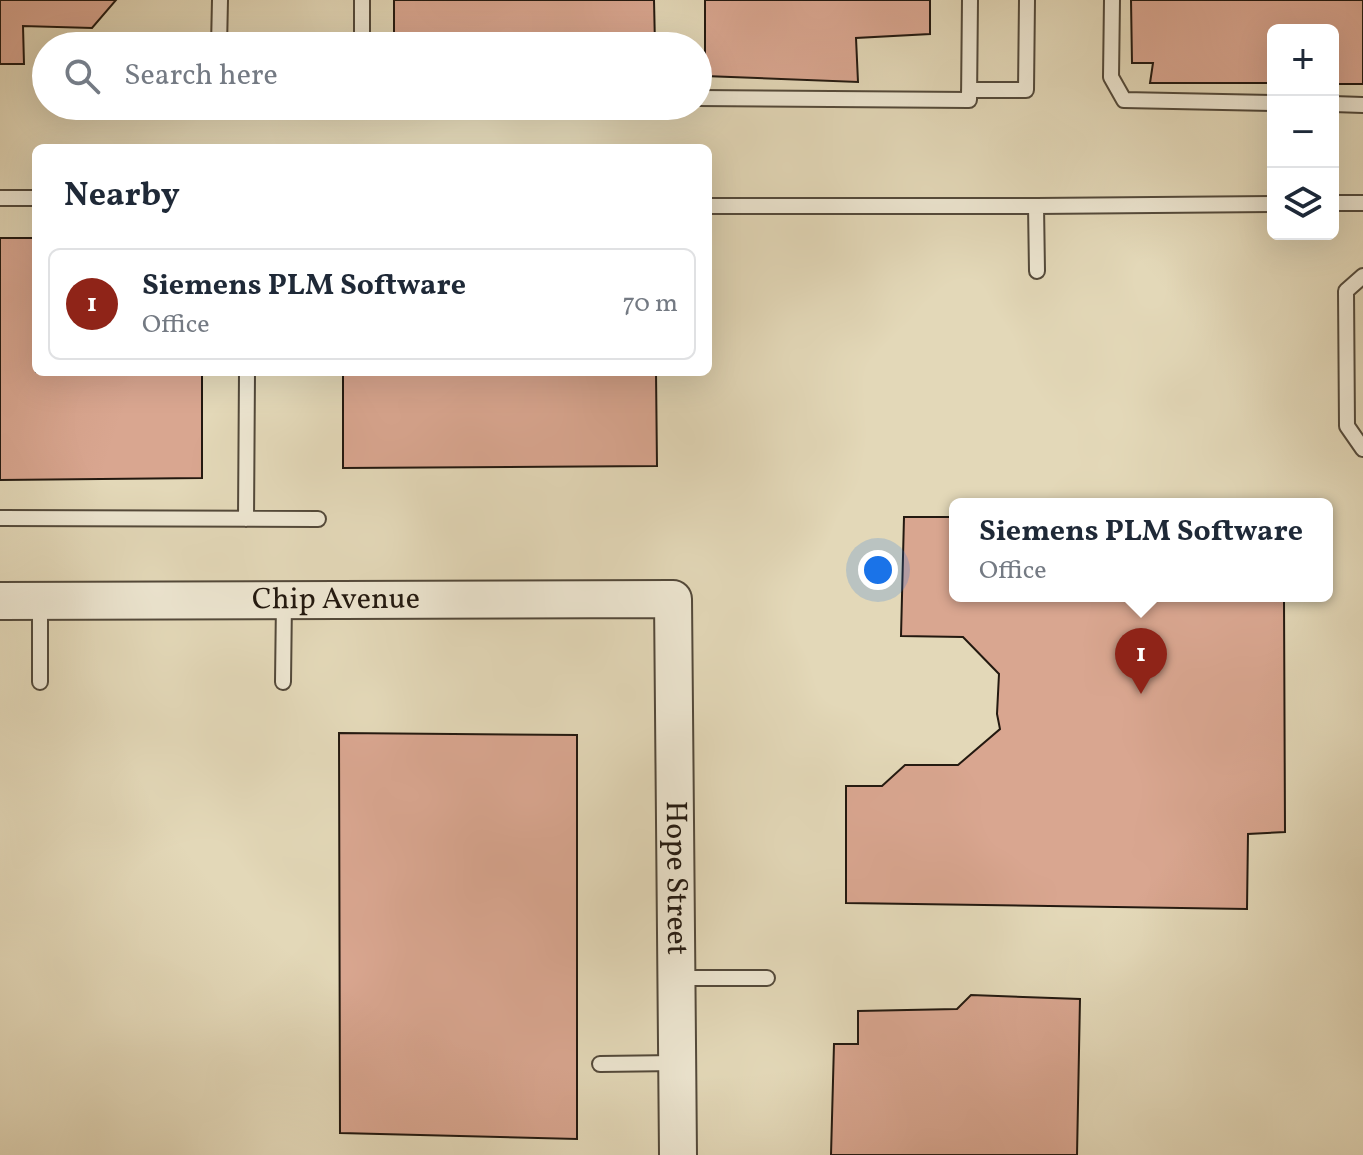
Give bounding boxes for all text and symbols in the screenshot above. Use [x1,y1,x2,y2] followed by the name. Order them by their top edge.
[1267,24,1339,240] map controls
[1267,24,1339,96] button: +
[32,32,712,120] search box
[60,54,104,98] icon: search
[124,55,278,97] text: Search here
[1267,96,1339,168] button: −
[1267,168,1339,240] button: layers
[64,173,180,220] text: Nearby
[142,265,466,307] text: Siemens PLM Software
[87,286,97,322] text: 1
[623,286,678,322] text: 70 m
[142,307,210,343] text: Office
[949,498,1333,602] popup
[979,511,1303,553] text: Siemens PLM Software
[858,550,898,590] your location
[979,553,1047,589] text: Office
[252,579,420,621] street label: Chip Avenue
[1115,628,1167,694] pin: 1
[654,800,697,956] street label: Hope Street

